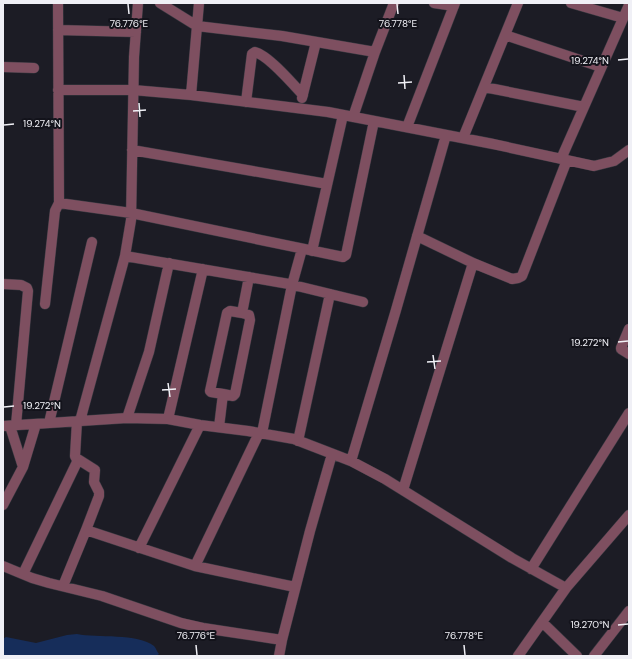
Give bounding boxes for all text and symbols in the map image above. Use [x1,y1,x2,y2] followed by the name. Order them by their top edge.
[110,17,149,30] text: 76.776°E
[379,17,418,30] text: 76.778°E
[571,54,609,67] text: 19.274°N
[23,117,61,130] text: 19.274°N
[571,336,609,349] text: 19.272°N
[23,399,61,412] text: 19.272°N
[570,618,610,631] text: 19.270°N
[177,629,216,642] text: 76.776°E
[445,629,484,642] text: 76.778°E

